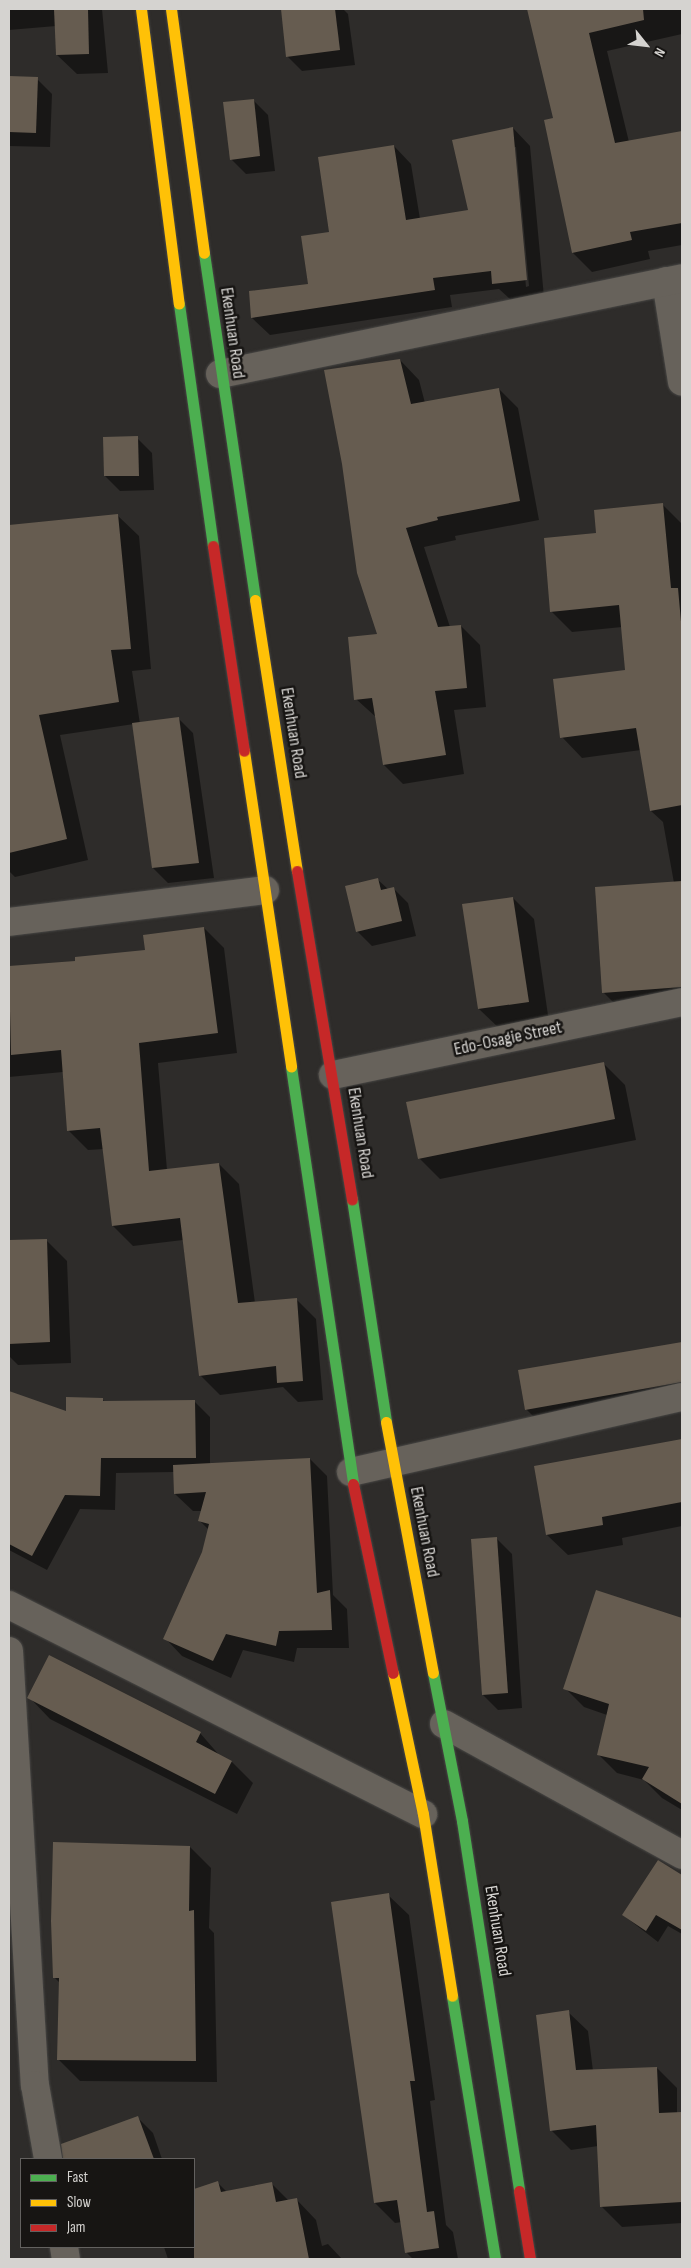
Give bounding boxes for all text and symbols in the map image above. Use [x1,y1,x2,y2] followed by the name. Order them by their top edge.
[621,20,671,70] north arrow
[650,45,669,60] text: N
[215,286,249,380] street label: Ekenhuan Road
[275,686,311,780] street label: Ekenhuan Road
[452,1017,564,1061] street label: Edo-Osagie Street
[342,1086,378,1180] street label: Ekenhuan Road
[405,1485,443,1579] street label: Ekenhuan Road
[479,1884,515,1978] street label: Ekenhuan Road
[20,2158,195,2248] legend
[67,2168,88,2187] text: Fast
[67,2193,91,2212] text: Slow
[67,2218,85,2237] text: Jam

